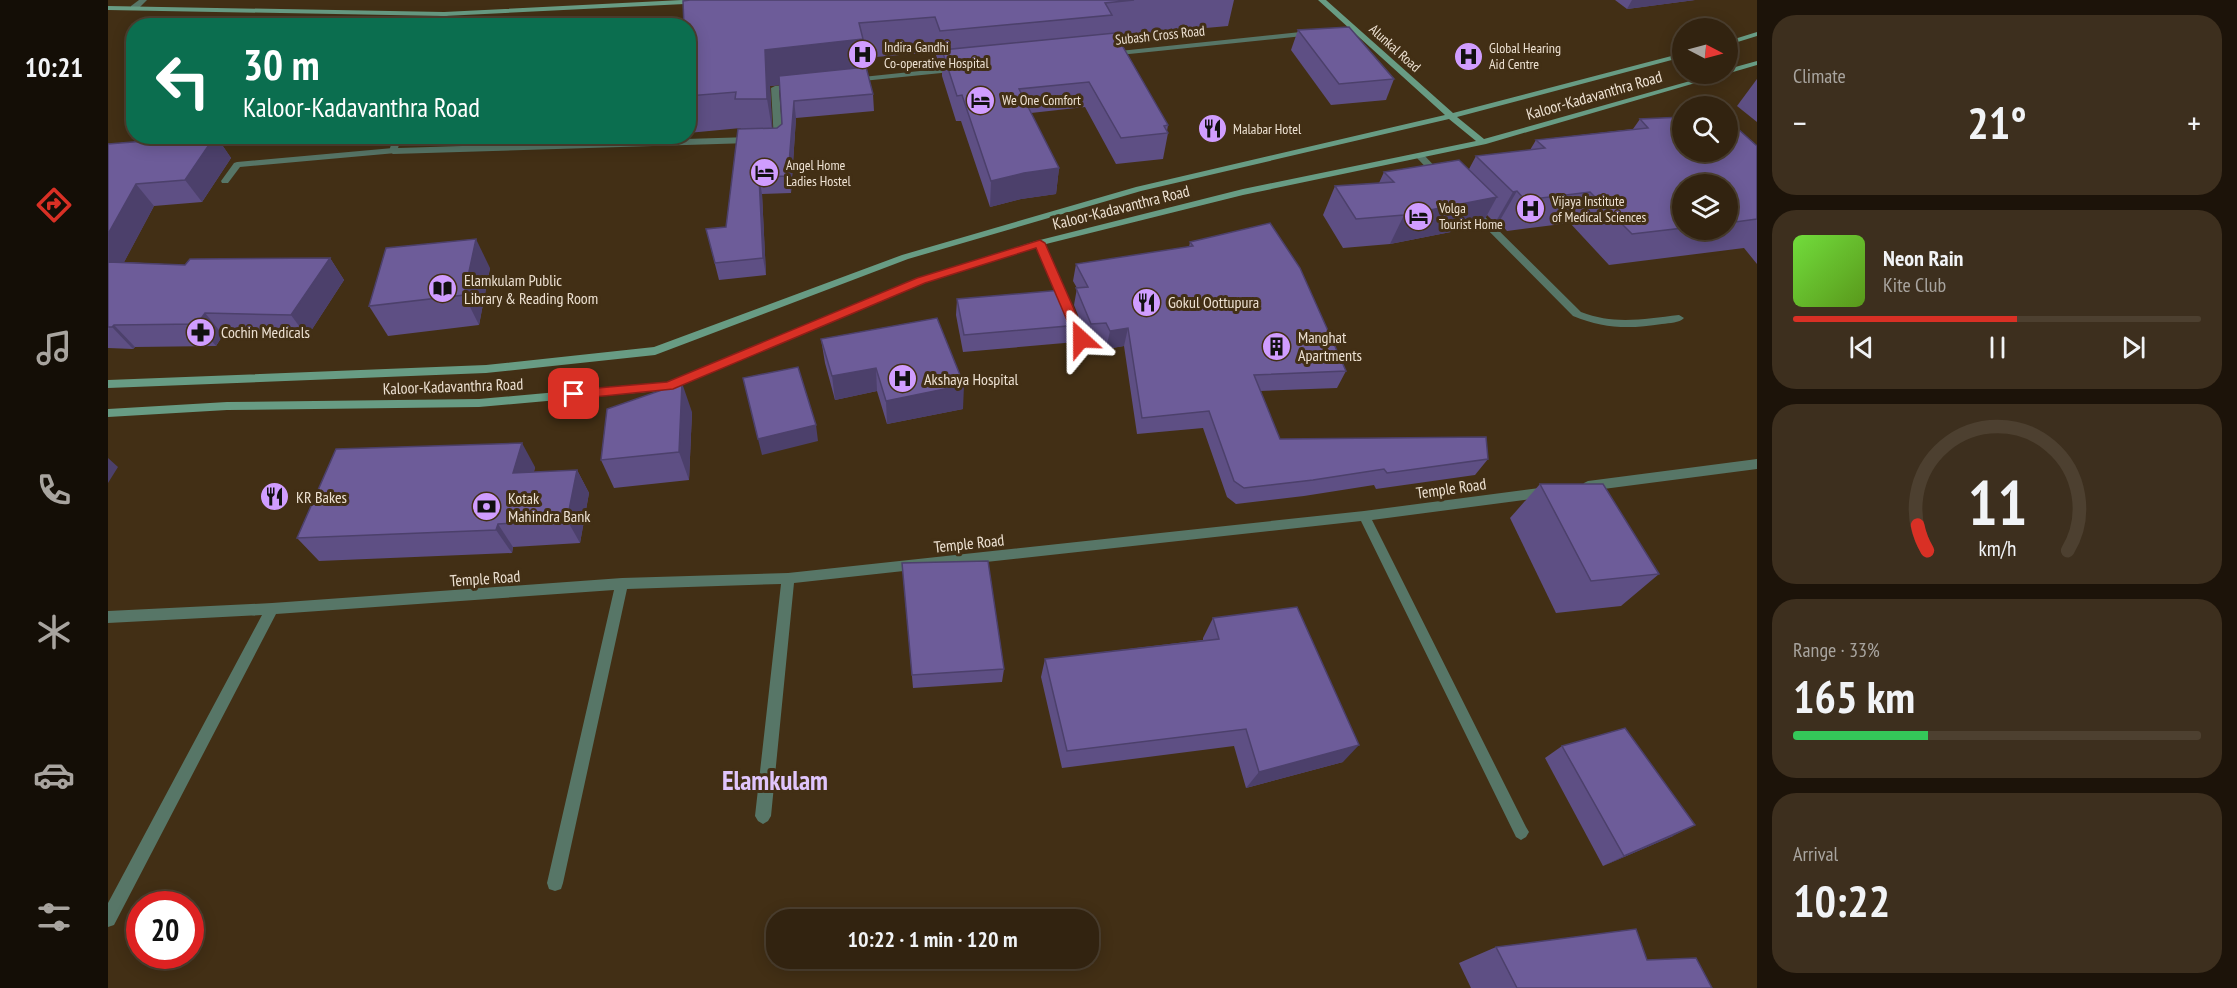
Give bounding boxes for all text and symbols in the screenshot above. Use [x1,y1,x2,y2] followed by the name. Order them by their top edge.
[1672,18,1738,84] north arrow
[1672,18,1738,240] map controls
[1365,20,1425,76] street label: Alunkal Road
[1114,21,1206,49] street label: Subash Cross Road
[243,37,320,92] text: 30 m
[884,38,989,72] place label: Indira Gandhi Co-operative Hospital
[847,39,879,71] hospital icon: Indira Gandhi Co-operative Hospital
[1489,39,1561,73] place label: Global Hearing Aid Centre
[1452,40,1484,72] hospital icon: Global Hearing Aid Centre
[144,42,222,120] icon: left
[25,50,83,84] text: 10:21
[1793,63,1846,89] text: Climate
[1524,66,1664,124] street label: Kaloor-Kadavanthra Road
[965,84,997,116] hotel icon: We One Comfort
[243,90,480,124] text: Kaloor-Kadavanthra Road
[1002,91,1081,109] place label: We One Comfort
[1967,93,2027,151] text: 21°
[1672,96,1738,162] button: search
[1793,101,1807,144] text: −
[2187,101,2201,144] text: +
[1196,113,1228,145] restaurant icon: Malabar Hotel
[1233,120,1302,138] place label: Malabar Hotel
[786,156,852,190] place label: Angel Home Ladies Hostel
[749,157,781,189] hotel icon: Angel Home Ladies Hostel
[1672,174,1738,240] button: layers
[1050,180,1192,234] street label: Kaloor-Kadavanthra Road
[33,184,75,226] icon: directions
[1551,192,1647,226] place label: Vijaya Institute of Medical Sciences
[1515,193,1547,225] hospital icon: Vijaya Institute of Medical Sciences
[1438,199,1503,233] place label: Volga Tourist Home
[1402,200,1434,232] hotel icon: Volga Tourist Home
[1883,244,1963,272] text: Neon Rain
[464,270,598,308] place label: Elamkulam Public Library & Reading Room
[1883,272,1946,298] text: Kite Club
[427,273,459,305] library icon: Elamkulam Public Library & Reading Room
[1131,286,1163,318] restaurant icon: Gokul Oottupura
[1168,292,1259,312] place label: Gokul Oottupura
[1049,307,1113,371] position arrow
[184,316,216,348] pharmacy icon: Cochin Medicals
[221,322,310,342] place label: Cochin Medicals
[33,327,75,369] icon: music
[1298,327,1362,365] place label: Manghat Apartments
[1261,330,1293,362] building icon: Manghat Apartments
[1845,331,1878,364] icon: previous
[1981,331,2014,364] icon: pause
[2117,331,2150,364] icon: next
[887,363,919,395] hospital icon: Akshaya Hospital
[548,368,599,419] pin
[924,369,1019,389] place label: Akshaya Hospital
[383,374,524,398] street label: Kaloor-Kadavanthra Road
[557,377,590,410] icon: arrive
[1967,461,2027,542] text: 11
[33,469,75,511] icon: phone
[1415,473,1487,503] street label: Temple Road
[259,481,291,513] restaurant icon: KR Bakes
[296,487,347,507] place label: KR Bakes
[508,488,591,526] place label: Kotak Mahindra Bank
[471,491,503,523] bank icon: Kotak Mahindra Bank
[933,529,1005,557] street label: Temple Road
[1978,534,2016,562] text: km/h
[449,566,521,590] street label: Temple Road
[33,611,75,653] icon: climate
[1793,637,1880,663] text: Range · 33%
[1793,667,1915,725] text: 165 km
[33,754,75,796] icon: car
[722,763,828,797] district label: Elamkulam
[1793,841,1838,867] text: Arrival
[1793,871,1890,929] text: 10:22
[126,891,204,969] speed limit sign: 20
[33,896,75,938] icon: filters
[847,925,1018,953] text: 10:22 · 1 min · 120 m

